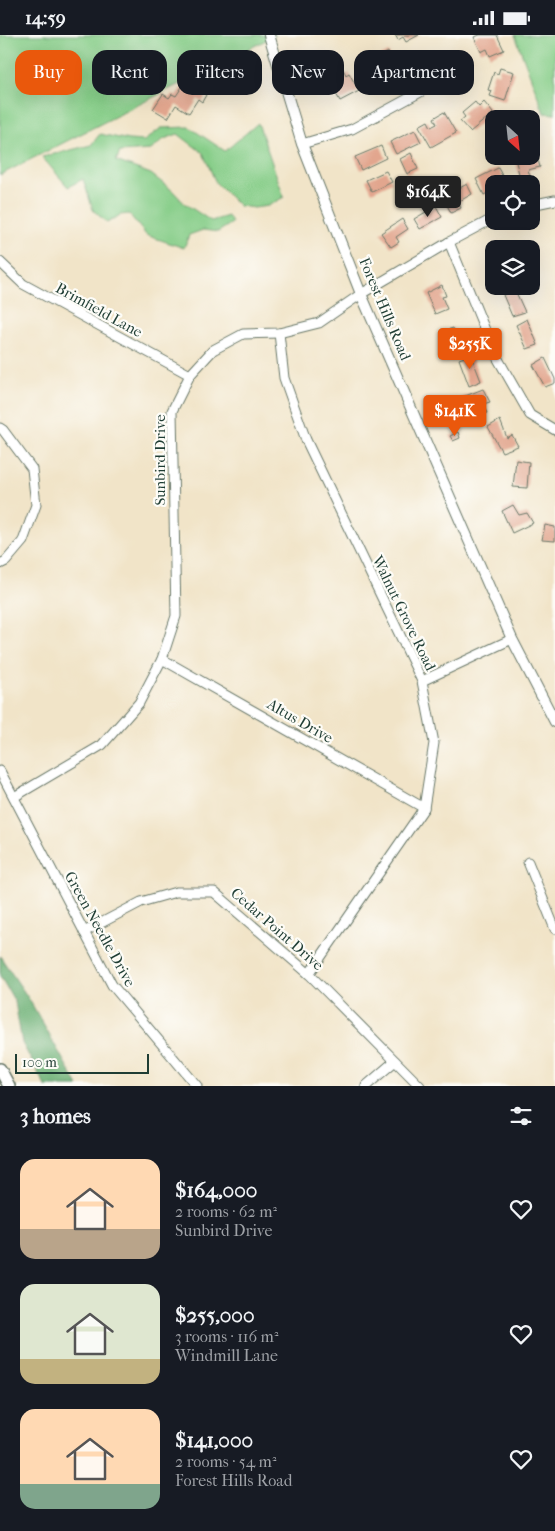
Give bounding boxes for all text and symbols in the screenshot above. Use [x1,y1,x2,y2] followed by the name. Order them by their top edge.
[25,7,66,29] text: 14:59
[15,50,82,95] chip: Buy
[92,50,167,95] chip: Rent
[177,50,262,95] chip: Filters
[272,50,344,95] chip: New
[354,50,474,95] chip: Apartment
[485,110,540,165] north arrow
[485,110,540,295] map controls
[393,175,463,218] pin: $164K
[485,175,540,230] button: locate
[406,182,450,201] text: $164K
[485,240,540,295] button: layers
[355,255,415,364] street label: Forest Hills Road
[53,279,146,341] street label: Brimfield Lane
[435,327,505,370] pin: $255K
[449,334,491,353] text: $255K
[420,395,490,437] pin: $141K
[434,401,476,420] text: $141K
[151,414,169,506] street label: Sunbird Drive
[368,552,440,674] street label: Walnut Grove Road
[263,694,337,747] street label: Altus Drive
[61,868,139,990] street label: Green Needle Drive
[227,884,327,974] street label: Cedar Point Drive
[15,1051,149,1074] scale bar
[22,1054,57,1071] text: 100 m
[507,1102,535,1130] icon: filters
[20,1104,91,1128] text: 3 homes
[175,1178,257,1202] text: $164,000
[60,1179,120,1239] icon: home
[507,1195,535,1223] icon: heart
[175,1202,277,1221] text: 2 rooms · 62 m²
[175,1221,272,1240] text: Sunbird Drive
[175,1303,255,1327] text: $255,000
[60,1304,120,1364] icon: home
[507,1320,535,1348] icon: heart
[175,1327,278,1346] text: 3 rooms · 116 m²
[175,1346,278,1365] text: Windmill Lane
[175,1428,253,1452] text: $141,000
[60,1429,120,1489] icon: home
[507,1445,535,1473] icon: heart
[175,1452,276,1471] text: 2 rooms · 54 m²
[175,1471,292,1490] text: Forest Hills Road

